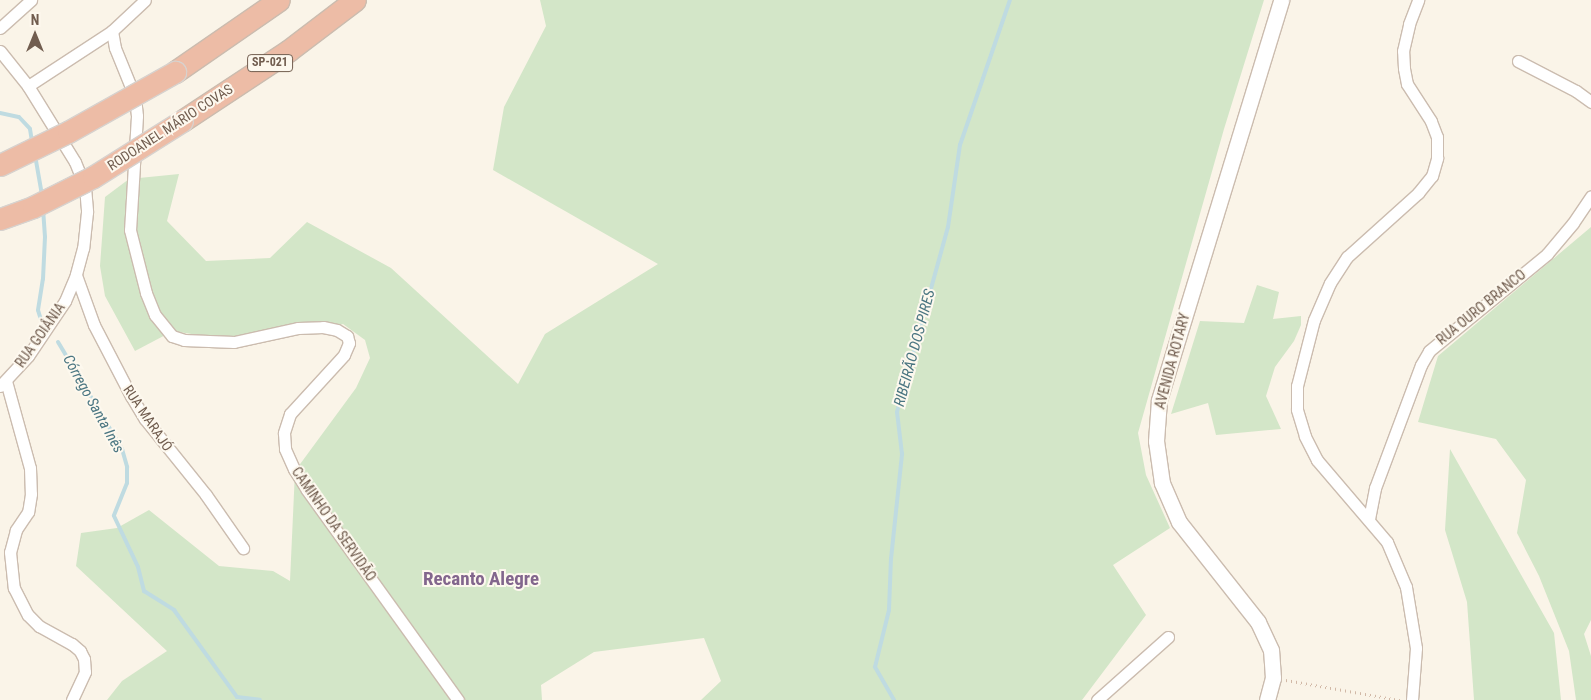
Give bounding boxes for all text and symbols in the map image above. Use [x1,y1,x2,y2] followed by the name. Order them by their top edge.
[10,10,60,60] north arrow
[31,12,39,28] text: N
[246,54,294,72] road number: SP-021
[104,80,236,174] street label: RODOANEL MÁRIO COVAS
[1433,266,1529,348] street label: RUA OURO BRANCO
[891,287,939,409] water label: RIBEIRÃO DOS PIRES
[12,299,68,371] street label: RUA GOIÂNIA
[1151,311,1193,411] street label: AVENIDA ROTARY
[59,352,127,456] water label: Córrego Santa Inês
[120,382,176,454] street label: RUA MARAJÓ
[288,464,380,584] street label: CAMINHO DA SERVIDÃO
[423,568,539,590] district label: Recanto Alegre

